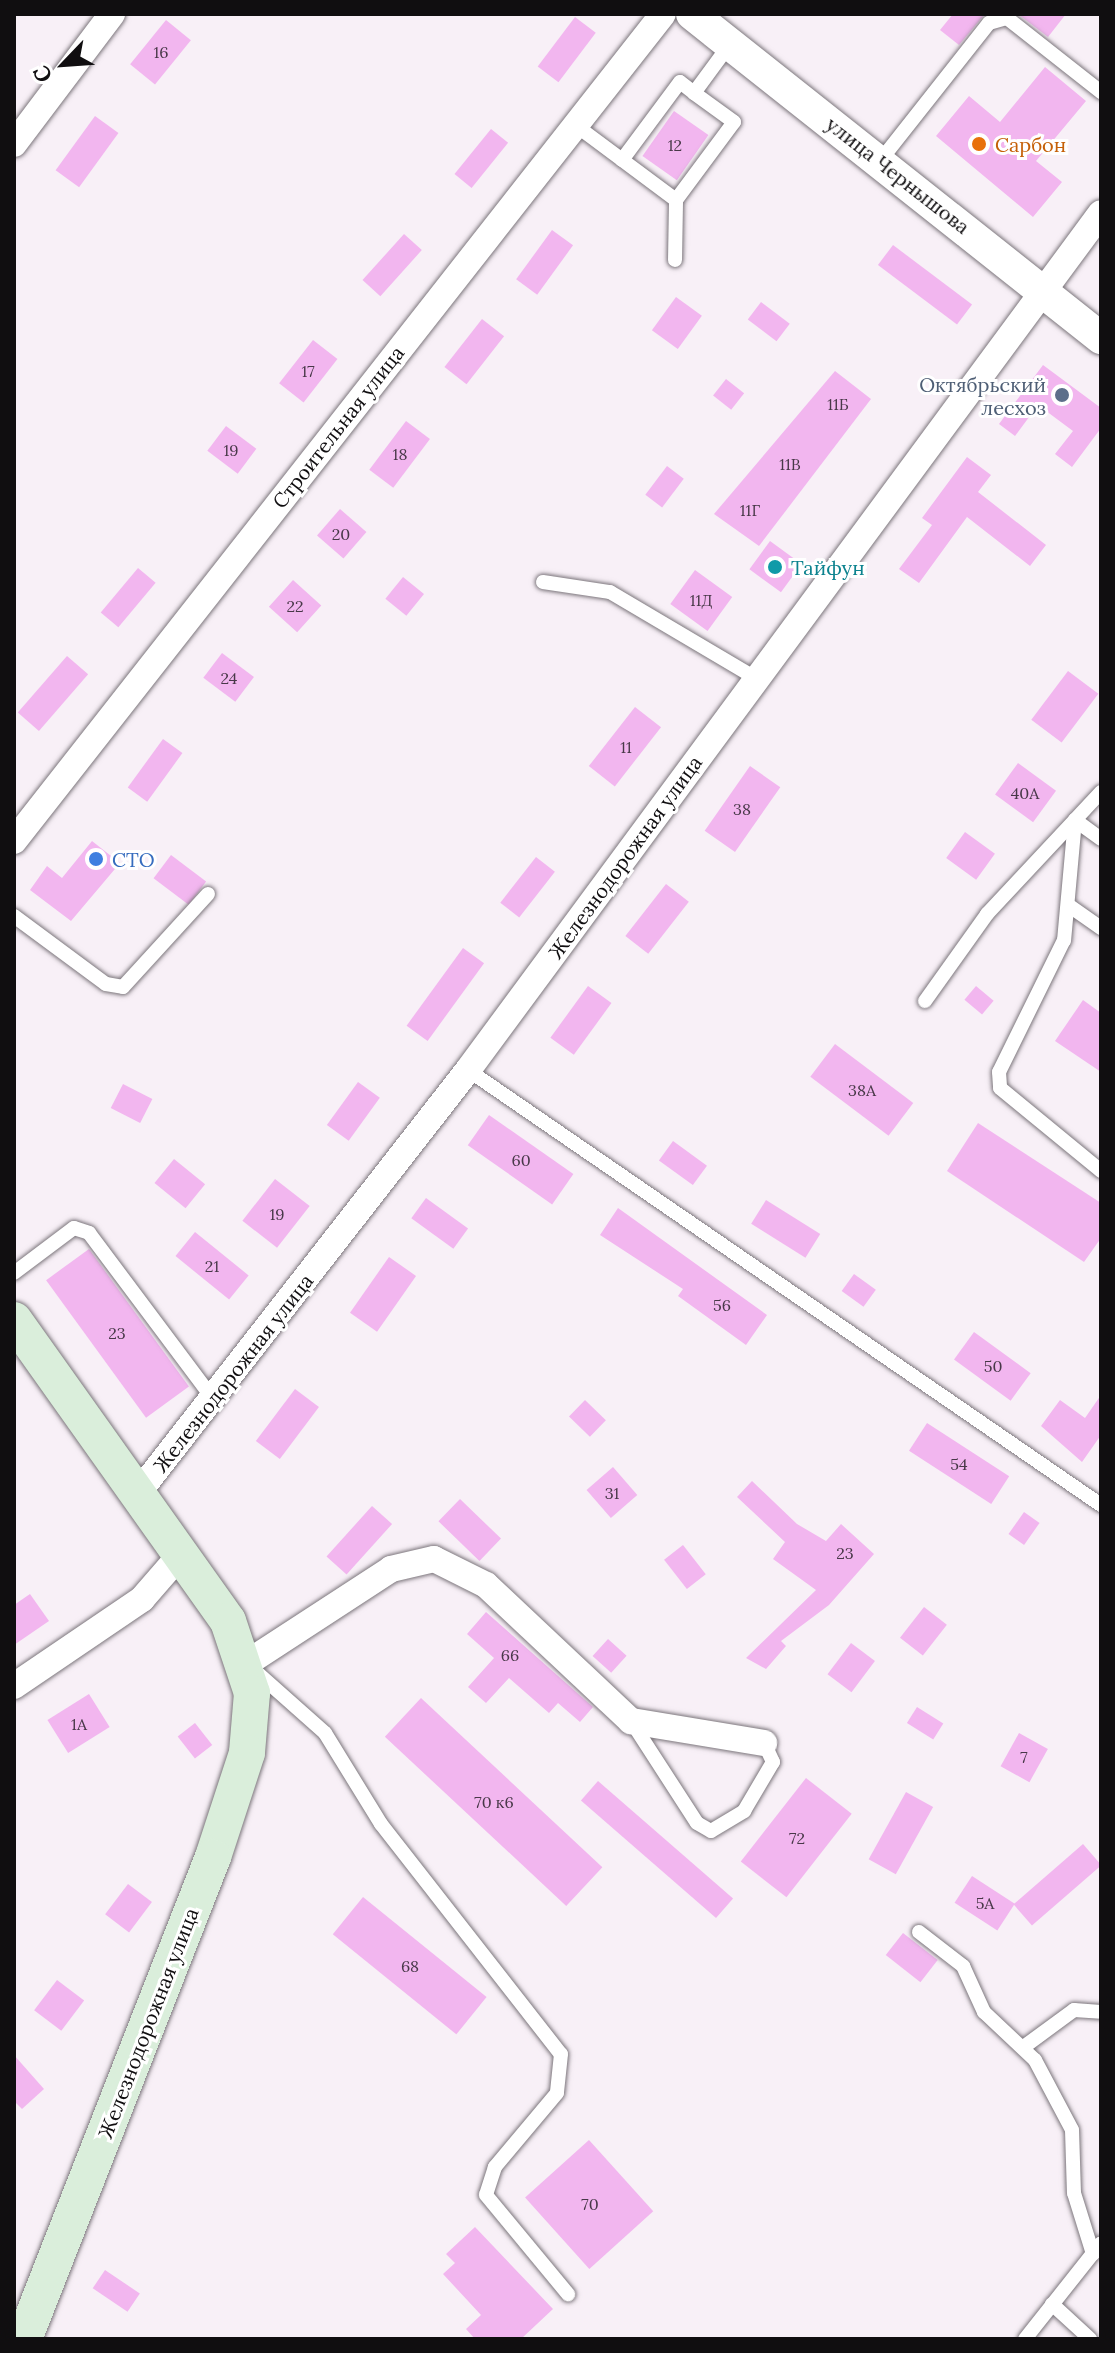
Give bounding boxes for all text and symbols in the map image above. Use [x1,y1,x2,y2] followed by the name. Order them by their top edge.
[24,24,104,104] north arrow
[153,42,169,62] house number: 16
[26,61,58,87] text: С
[821,112,975,238] street label: улица Чернышова
[995,132,1066,156] place label: Сарбон
[668,135,682,155] house number: 12
[970,135,988,153] marker: Сарбон
[267,341,409,513] street label: Строительная улица
[301,361,315,381] house number: 17
[919,372,1046,419] place label: Октябрьский лесхоз
[1053,386,1071,404] marker: Октябрьский лесхоз
[827,394,849,414] house number: 11Б
[223,440,239,460] house number: 19
[393,444,407,464] house number: 18
[779,454,801,474] house number: 11В
[740,500,760,520] house number: 11Г
[332,524,350,544] house number: 20
[791,555,865,579] place label: Тайфун
[766,558,784,576] marker: Тайфун
[690,590,712,610] house number: 11Д
[286,596,304,616] house number: 22
[221,668,237,688] house number: 24
[620,737,632,757] house number: 11
[543,751,707,963] street label: Железнодорожная улица
[1011,783,1039,803] house number: 40А
[733,799,751,819] house number: 38
[112,847,155,871] place label: СТО
[87,850,105,868] marker: СТО
[848,1080,876,1100] house number: 38А
[511,1150,531,1170] house number: 60
[269,1204,285,1224] house number: 19
[205,1256,219,1276] house number: 21
[148,1269,318,1477] street label: Железнодорожная улица
[713,1295,731,1315] house number: 56
[108,1323,126,1343] house number: 23
[984,1356,1002,1376] house number: 50
[950,1454,968,1474] house number: 54
[605,1483,619,1503] house number: 31
[836,1543,854,1563] house number: 23
[501,1645,519,1665] house number: 66
[71,1714,87,1734] house number: 1А
[1020,1747,1028,1767] house number: 7
[474,1792,514,1812] house number: 70 к6
[789,1828,805,1848] house number: 72
[976,1893,994,1913] house number: 5А
[93,1904,203,2142] street label: Железнодорожная улица
[401,1956,419,1976] house number: 68
[581,2194,599,2214] house number: 70

